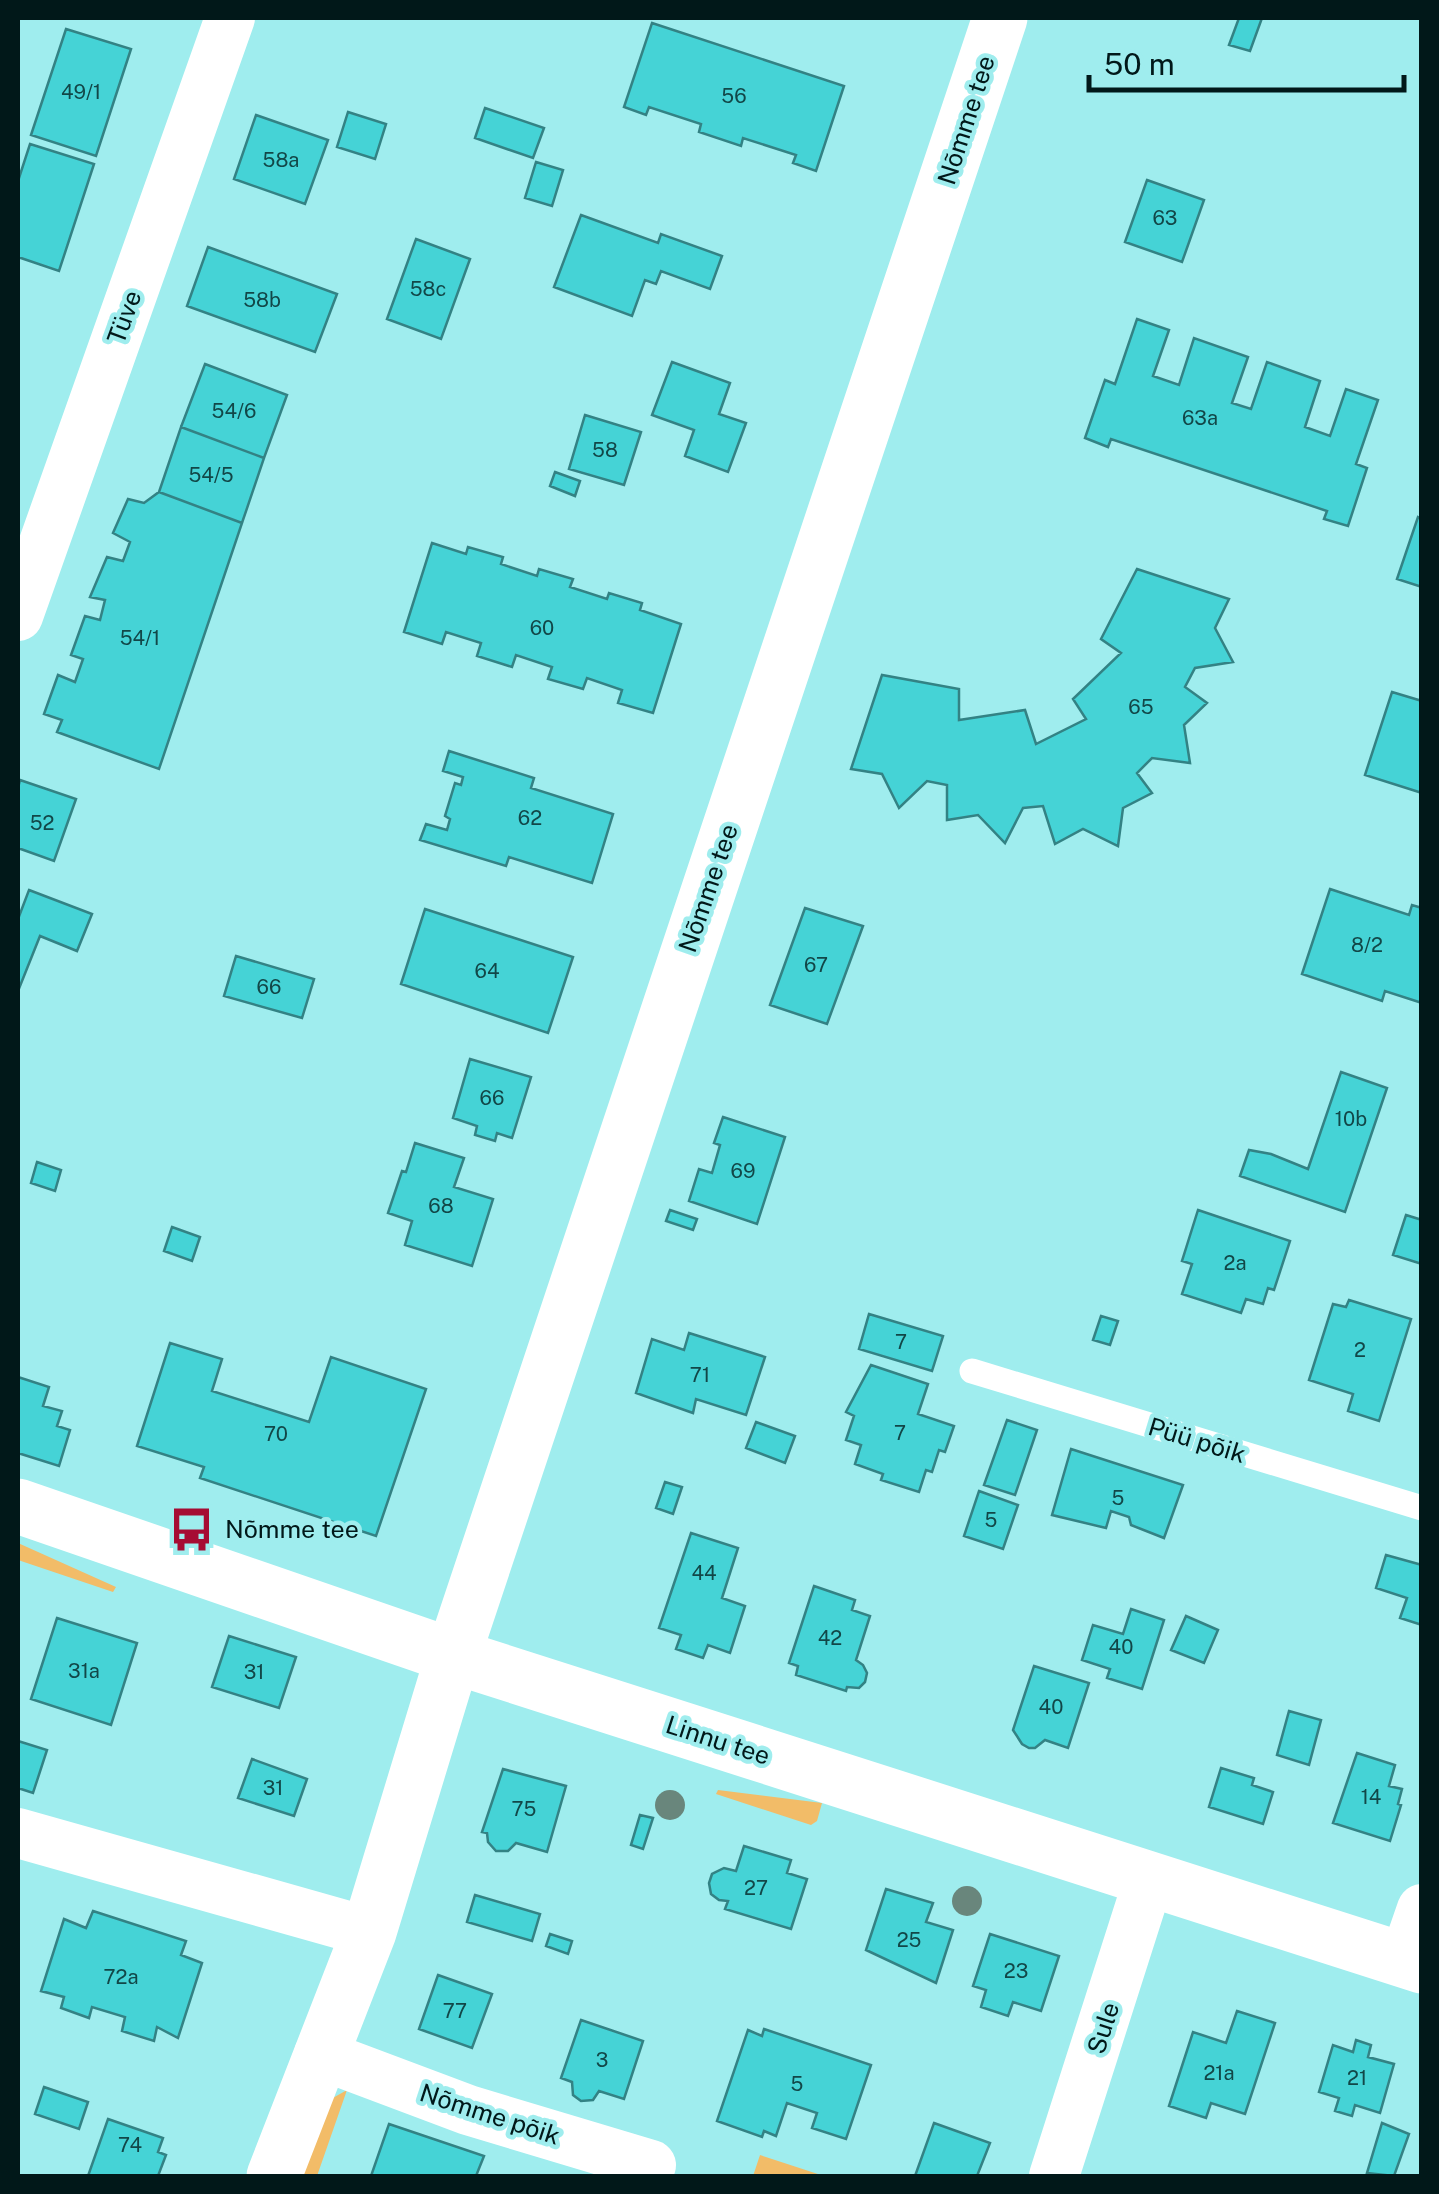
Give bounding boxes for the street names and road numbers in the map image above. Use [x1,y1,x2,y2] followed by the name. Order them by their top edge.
[931,52,1001,188] street label: Nõmme tee
[101,286,147,348] street label: Tüve
[672,820,744,956] street label: Nõmme tee
[1145,1411,1249,1469] street label: Püü põik
[662,1709,774,1771] street label: Linnu tee
[1081,1998,1125,2058] street label: Sule
[416,2077,564,2151] street label: Nõmme põik

